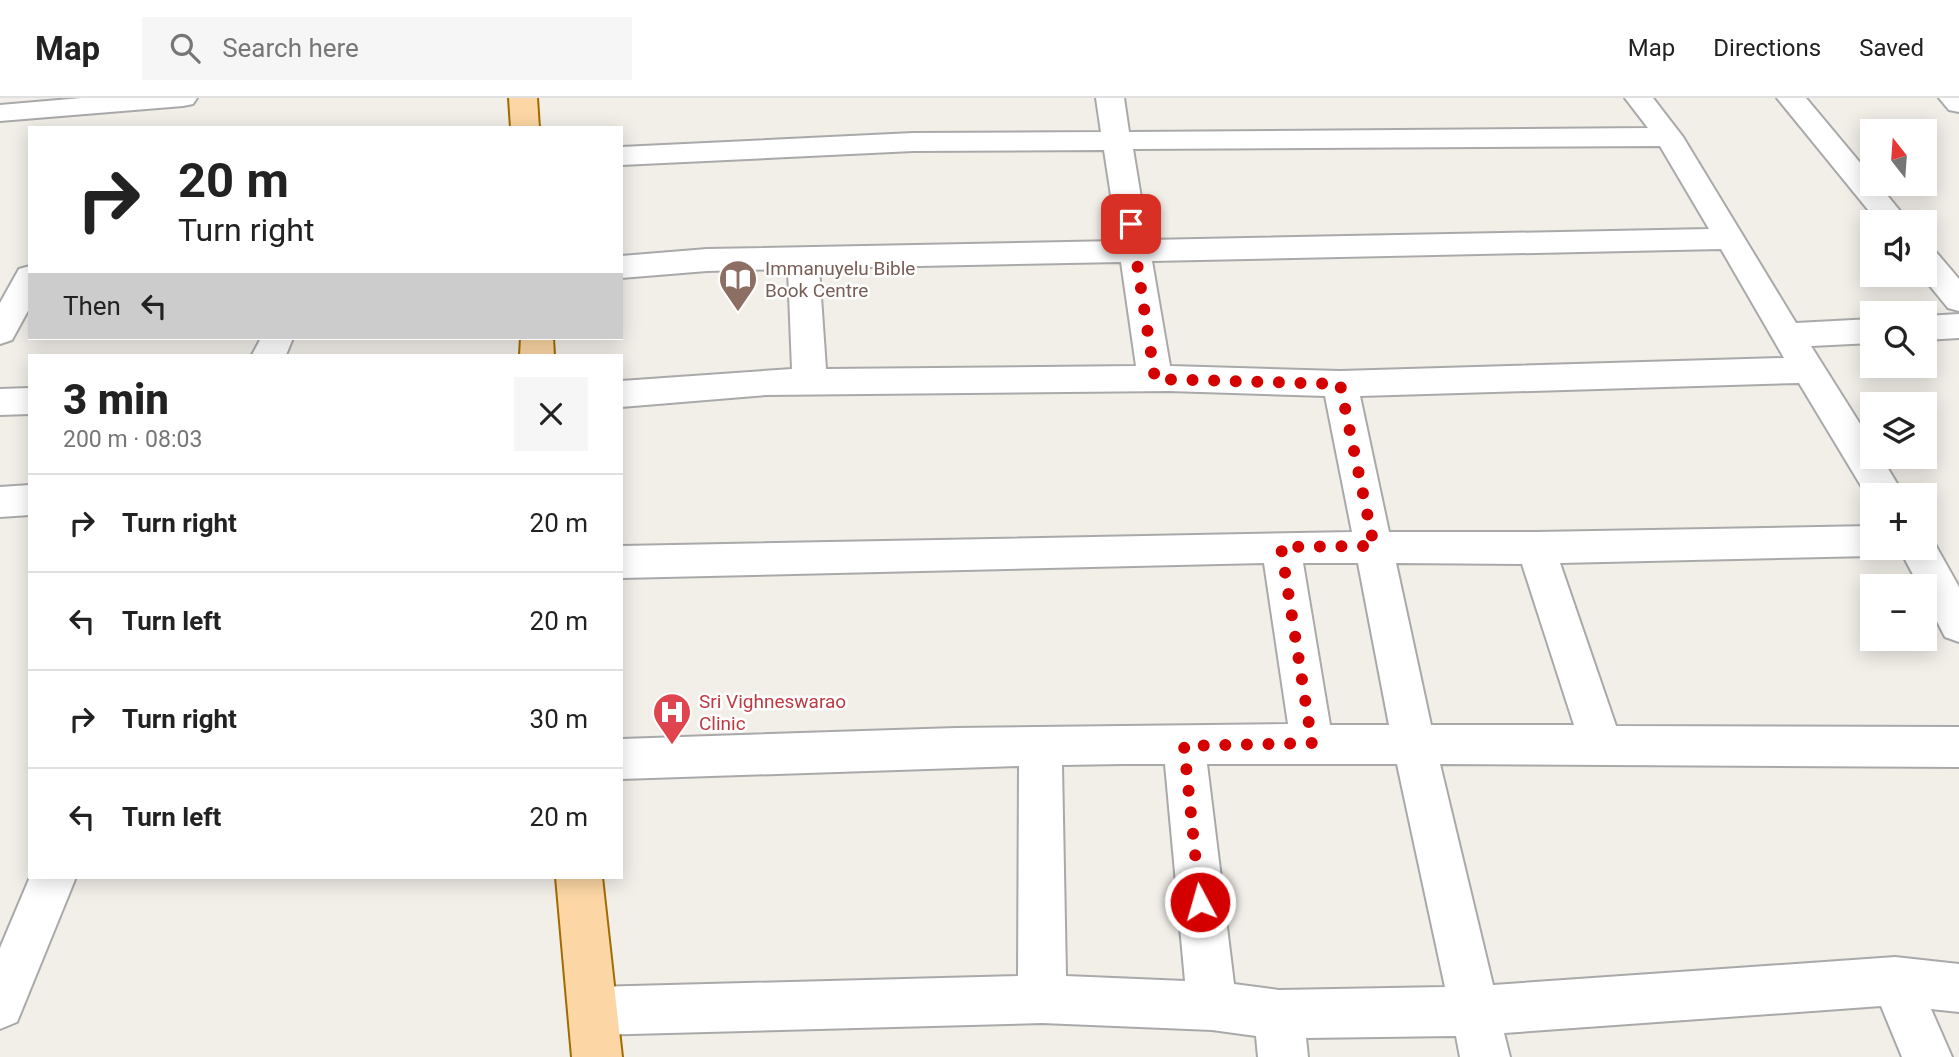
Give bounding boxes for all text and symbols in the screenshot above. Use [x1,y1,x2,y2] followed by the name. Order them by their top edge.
[142,17,632,80] search box
[35,29,100,68] text: Map
[166,29,204,67] icon: search
[222,33,359,63] text: Search here
[1628,34,1675,62] text: Map
[1713,34,1821,62] text: Directions
[1859,34,1924,62] text: Saved
[1860,119,1937,196] north arrow
[1860,119,1937,651] map controls
[178,152,289,209] text: 20 m
[63,154,154,245] icon: right
[1101,194,1161,254] pin
[1112,205,1150,243] icon: arrive
[1860,210,1937,287] button: sound
[178,211,314,249] text: Turn right
[765,257,915,302] place label: Immanuyelu Bible Book Centre
[717,258,759,313] library icon: Immanuyelu Bible Book Centre
[135,287,173,325] icon: left
[63,291,121,321] text: Then
[1860,301,1937,378] button: search
[63,375,169,424] text: 3 min
[514,377,588,451] button: close
[1860,392,1937,469] button: layers
[63,426,202,453] text: 200 m · 08:03
[1860,483,1937,560] button: +
[63,504,101,542] icon: right
[122,508,237,538] text: Turn right
[530,508,588,538] text: 20 m
[1860,574,1937,651] button: −
[63,602,101,640] icon: left
[122,606,221,636] text: Turn left
[530,606,588,636] text: 20 m
[699,690,846,735] place label: Sri Vighneswarao Clinic
[651,691,693,746] hospital icon: Sri Vighneswarao Clinic
[63,700,101,738] icon: right
[122,704,237,734] text: Turn right
[530,704,588,734] text: 30 m
[63,798,101,836] icon: left
[122,802,221,832] text: Turn left
[530,802,588,832] text: 20 m
[1163,865,1237,939] position arrow

